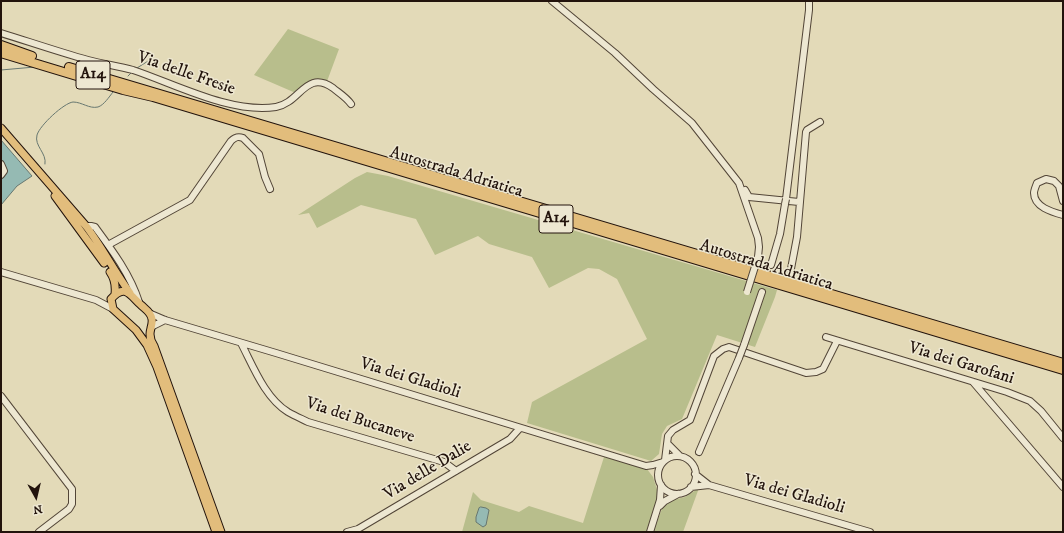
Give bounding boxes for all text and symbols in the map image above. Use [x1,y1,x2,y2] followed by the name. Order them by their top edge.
[134,48,238,100] street label: Via delle Fresie
[76,61,110,89] road number: A14
[387,143,525,203] street label: Autostrada Adriatica
[539,205,573,233] road number: A14
[697,236,835,296] street label: Autostrada Adriatica
[906,338,1016,390] street label: Via dei Garofani
[357,354,463,404] street label: Via dei Gladioli
[303,394,417,448] street label: Via dei Bucaneve
[380,437,476,505] street label: Via delle Dalie
[741,471,847,519] street label: Via dei Gladioli
[16,477,56,517] north arrow
[32,501,43,516] text: N

